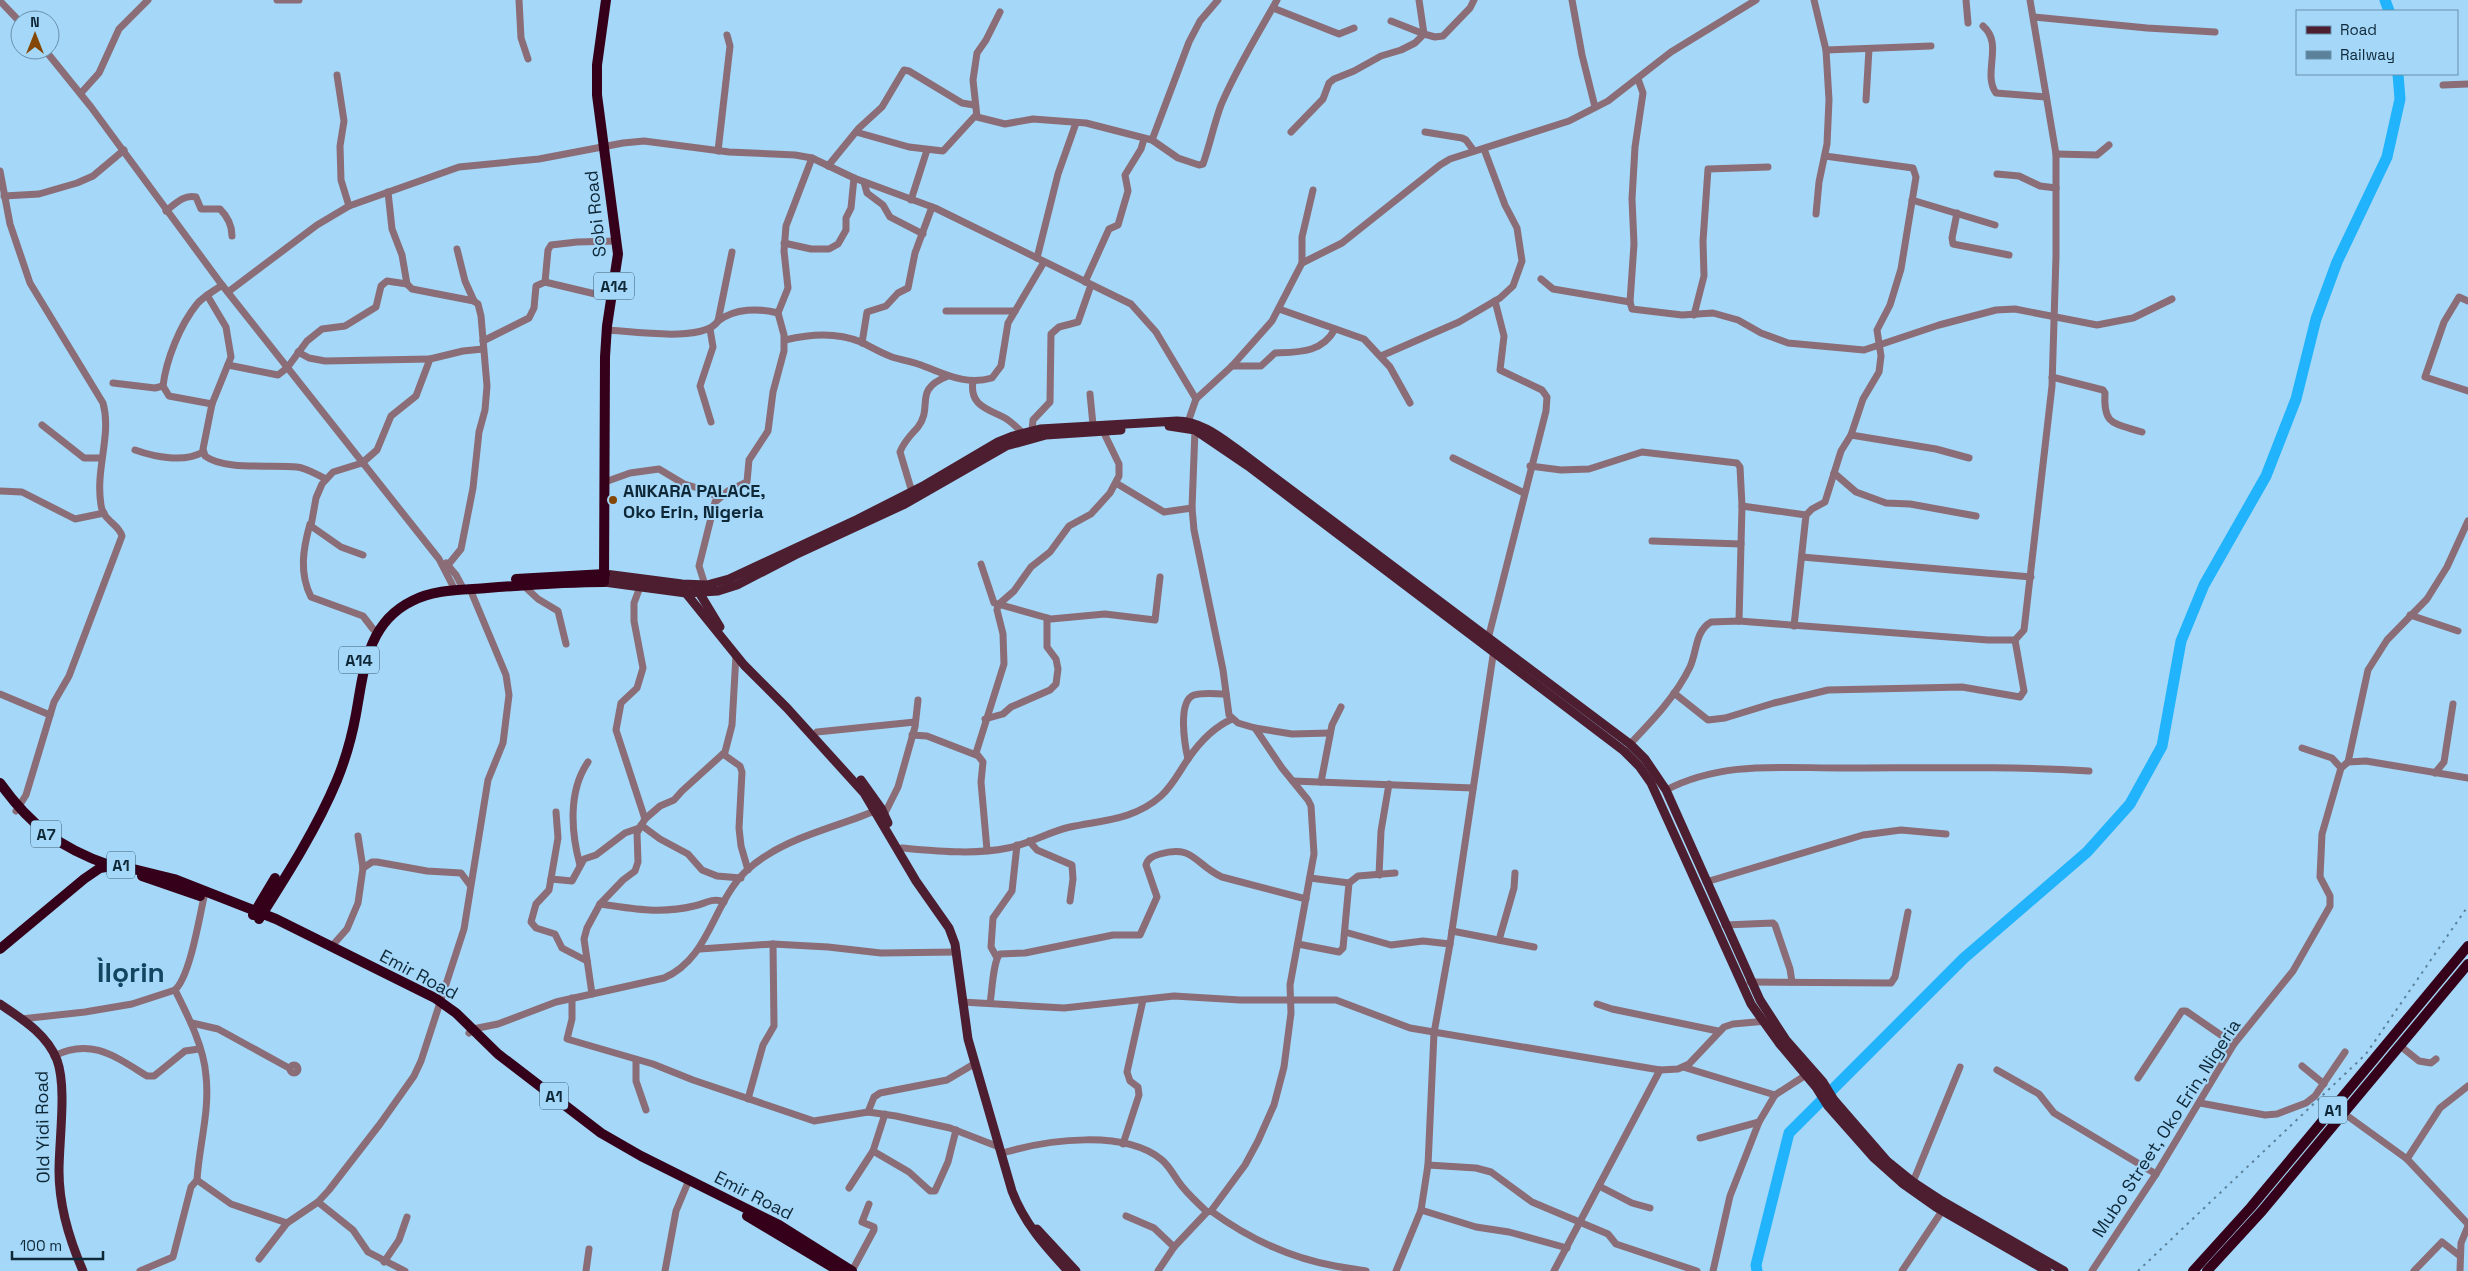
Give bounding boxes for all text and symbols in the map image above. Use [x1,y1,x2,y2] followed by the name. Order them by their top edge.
[10,10,60,60] north arrow
[2296,10,2458,75] legend
[30,13,40,31] text: N
[2340,20,2377,39] text: Road
[2340,45,2395,64] text: Railway
[579,170,611,258] street label: Sobi Road
[594,272,634,300] road number: A14
[623,479,766,523] place label: ANKARA PALACE, Oko Erin, Nigeria
[607,494,619,506] marker: ANKARA PALACE, Oko Erin, Nigeria
[339,646,379,674] road number: A14
[31,821,61,848] road number: A7
[107,852,135,878] road number: A1
[376,944,462,1004] street label: Emir Road
[96,954,165,990] district label: Ìlọrin
[2087,1015,2245,1241] street label: Mubo Street, Oko Erin, Nigeria
[30,1070,54,1184] street label: Old Yidi Road
[540,1082,568,1110] road number: A1
[2319,1096,2347,1124] road number: A1
[711,1165,797,1225] street label: Emir Road
[12,1228,104,1260] scale bar
[20,1236,62,1255] text: 100 m

